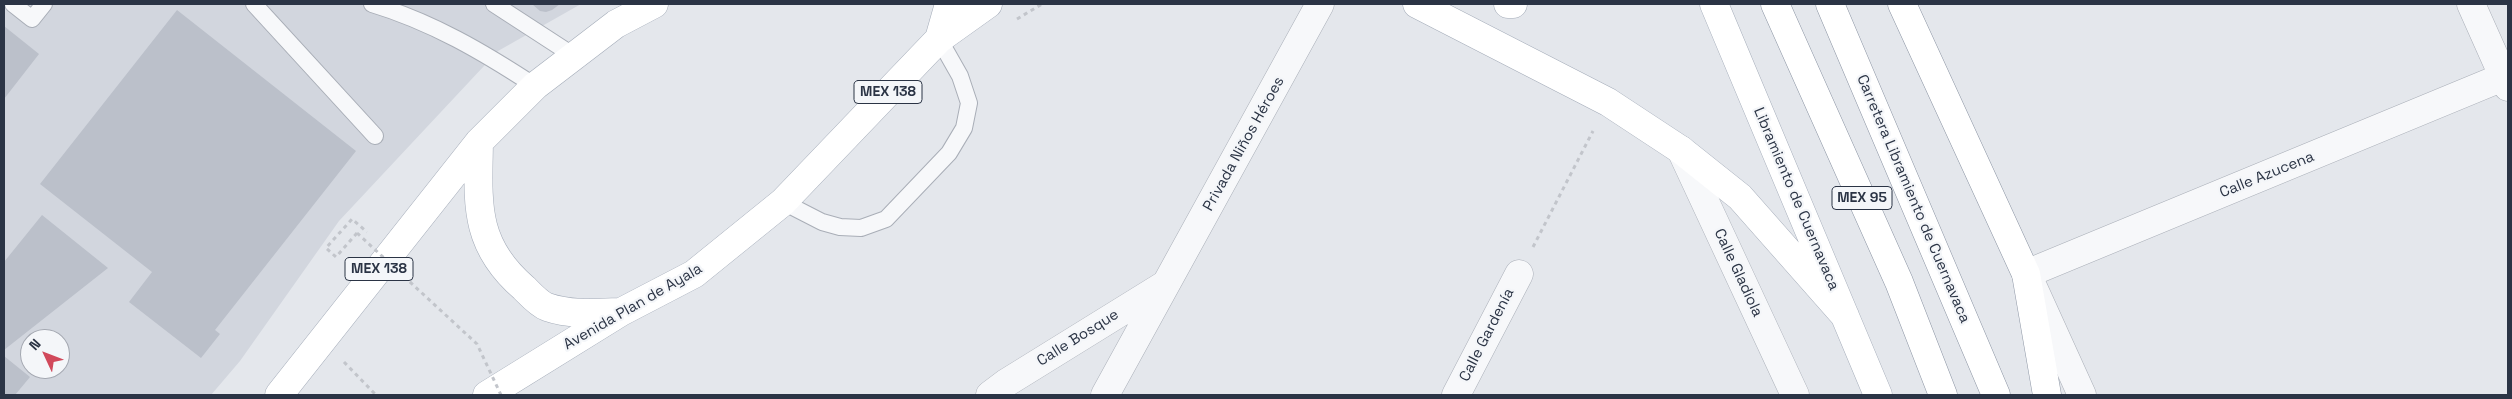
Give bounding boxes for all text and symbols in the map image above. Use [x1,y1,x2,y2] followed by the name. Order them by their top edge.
[1852,72,1974,326] street label: Carretera Libramiento de Cuernavaca
[1200,74,1288,214] street label: Privada Niños Héroes
[854,80,922,104] road number: MEX 138
[1749,105,1843,293] street label: Libramiento de Cuernavaca
[2217,148,2317,202] street label: Calle Azucena
[1832,187,1892,210] road number: MEX 95
[1710,226,1766,320] street label: Calle Gladiola
[345,258,413,280] road number: MEX 138
[560,260,706,354] street label: Avenida Plan de Ayala
[1456,285,1518,385] street label: Calle Gardenía
[1034,306,1122,370] street label: Calle Bosque
[20,329,70,379] north arrow
[25,335,45,354] text: N

